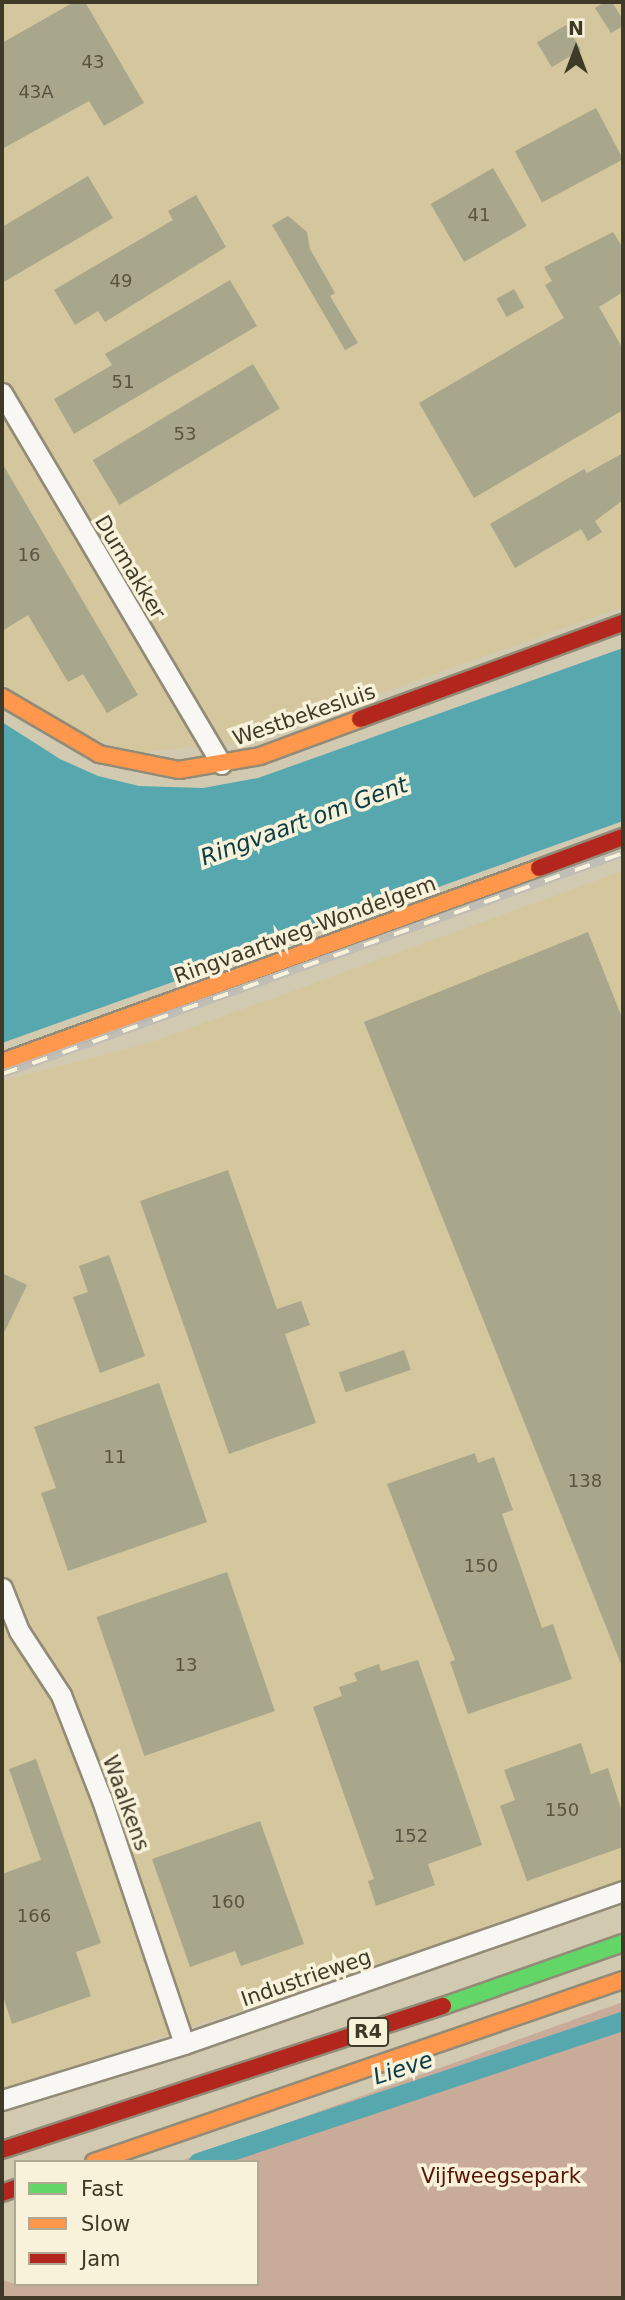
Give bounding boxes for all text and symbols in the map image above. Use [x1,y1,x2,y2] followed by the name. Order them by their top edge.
[541,14,611,84] north arrow
[568,17,584,39] text: N
[82,51,104,73] house number: 43
[18,81,54,103] house number: 43A
[468,204,490,226] house number: 41
[110,270,132,292] house number: 49
[112,371,134,393] house number: 51
[174,423,196,445] house number: 53
[89,511,171,623] street label: Durmakker
[18,544,40,566] house number: 16
[229,679,379,751] street label: Westbekesluis
[197,771,411,871] water label: Ringvaart om Gent
[171,871,439,989] street label: Ringvaartweg-Wondelgem
[104,1446,126,1468] house number: 11
[568,1470,602,1492] house number: 138
[464,1555,498,1577] house number: 150
[175,1654,197,1676] house number: 13
[97,1752,155,1854] street label: Waalkens
[545,1799,579,1821] house number: 150
[394,1825,428,1847] house number: 152
[211,1891,245,1913] house number: 160
[17,1905,51,1927] house number: 166
[238,1944,374,2012] street label: Industrieweg
[347,2016,389,2048] road number: R4
[370,2045,436,2091] water label: Lieve
[14,2160,259,2286] legend
[421,2163,581,2189] park label: Vijfweegsepark
[81,2177,123,2201] text: Fast
[81,2212,130,2236] text: Slow
[81,2247,121,2271] text: Jam

